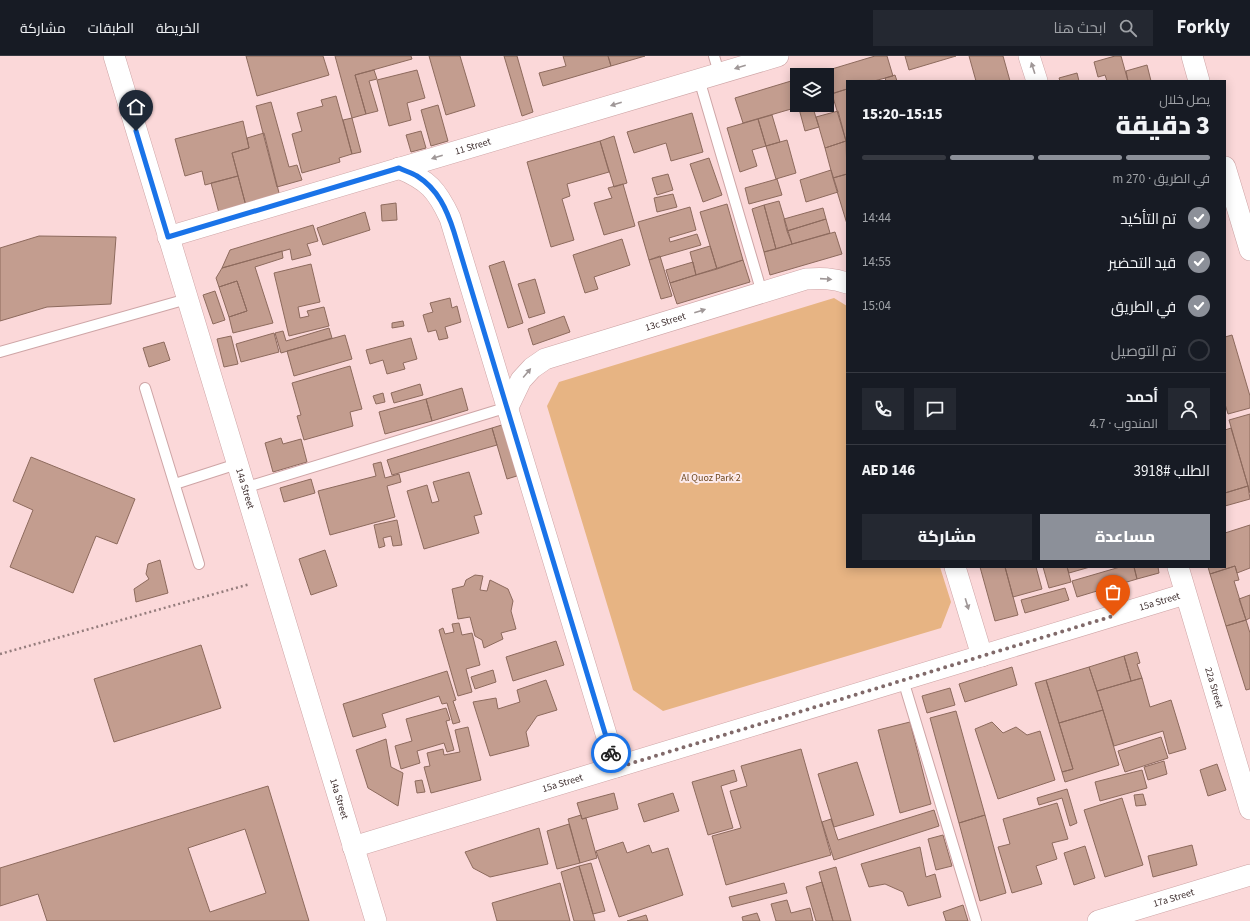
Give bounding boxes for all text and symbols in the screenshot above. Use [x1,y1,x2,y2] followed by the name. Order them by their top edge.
[873,10,1153,46] search box
[1177,14,1230,41] text: Forkly
[1117,17,1139,39] icon: search
[1053,18,1107,39] text: ابحث هنا
[20,19,66,39] text: مشاركة
[88,19,134,39] text: الطبقات
[156,19,200,39] text: الخريطة
[1030,62,1036,74] one-way arrow
[734,64,746,70] one-way arrow
[790,68,834,112] map controls
[790,68,834,112] button: layers
[119,90,153,131] pin
[1159,91,1210,109] text: يصل خلال
[125,96,147,118] icon: home
[609,101,621,107] one-way arrow
[862,104,943,125] text: 15:15–15:20
[1115,107,1210,144] text: 3 دقيقة
[453,134,493,159] street label: 11 Street
[431,154,443,160] one-way arrow
[1113,170,1210,188] text: في الطريق · 270 m
[1188,207,1210,229] icon: check
[862,209,891,227] text: 14:44
[1120,209,1176,230] text: تم التأكيد
[1188,251,1210,273] icon: check
[862,253,891,271] text: 14:55
[1108,253,1176,274] text: قيد التحضير
[820,275,832,282] one-way arrow
[1188,295,1210,317] icon: check
[862,297,891,315] text: 15:04
[1111,297,1176,318] text: في الطريق
[695,308,707,314] one-way arrow
[643,309,688,335] street label: 13c Street
[1111,341,1176,362] text: تم التوصيل
[523,368,532,379] one-way arrow
[1126,387,1158,408] text: أحمد
[862,388,904,430] button: phone
[914,388,956,430] button: chat
[1168,388,1210,430] button: person
[1089,415,1158,433] text: المندوب · 4.7
[862,460,915,481] text: AED 146
[1133,461,1210,482] text: الطلب #3918
[232,466,258,511] street label: 14a Street
[681,471,741,485] park label: Al Quoz Park 2
[862,514,1032,560] button: مشاركة
[1040,514,1210,560] button: مساعدة
[1096,575,1130,616] pin
[1102,581,1124,603] icon: bag
[1137,589,1182,615] street label: 15a Street
[964,599,970,611] one-way arrow
[1201,666,1227,711] street label: 22a Street
[591,733,631,773] courier
[600,742,622,764] icon: bike
[540,770,585,796] street label: 15a Street
[326,776,352,821] street label: 14a Street
[1151,885,1196,911] street label: 17a Street

